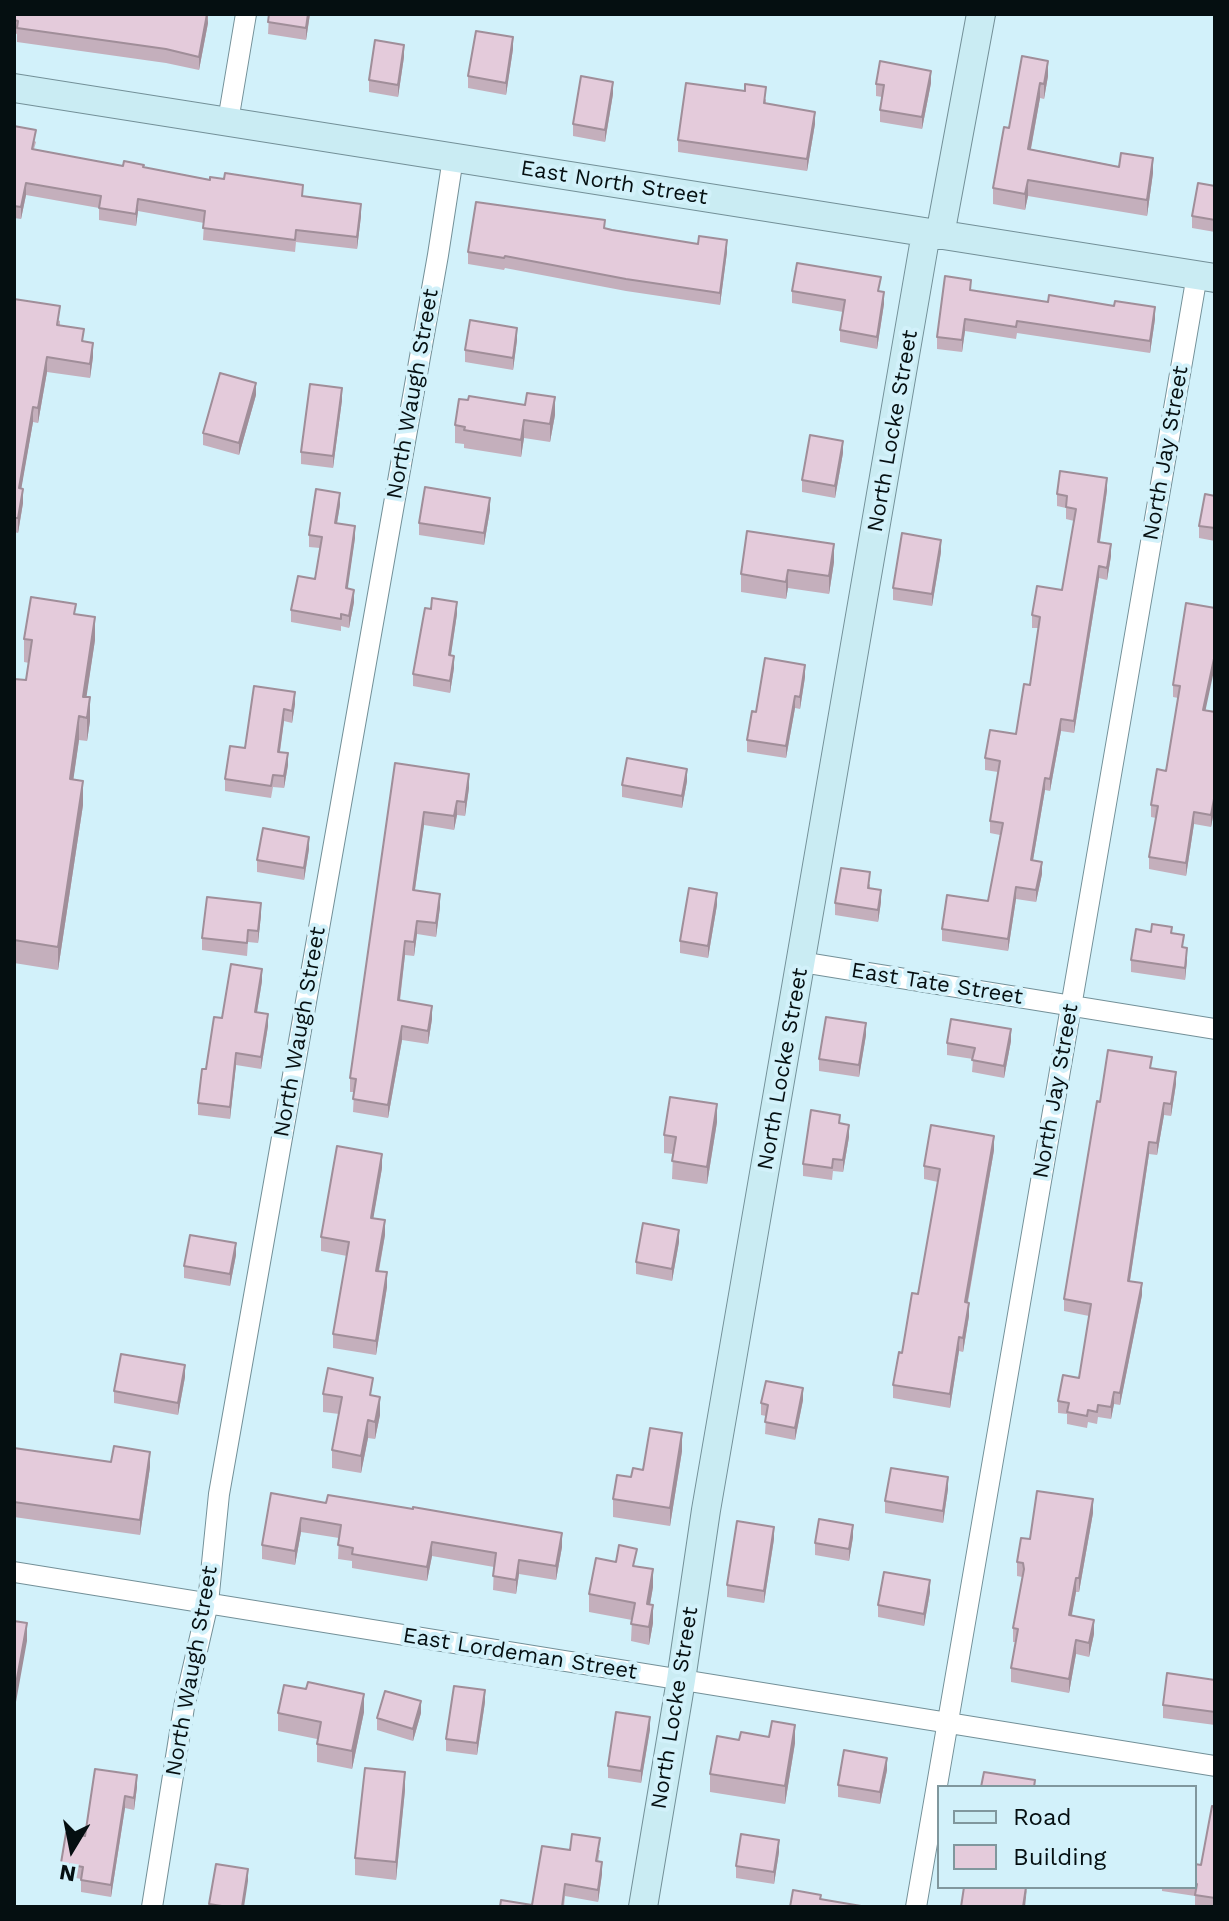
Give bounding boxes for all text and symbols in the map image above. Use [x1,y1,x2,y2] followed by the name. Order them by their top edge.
[519,155,709,211] street label: East North Street
[381,287,445,501] street label: North Waugh Street
[862,328,924,534] street label: North Locke Street
[1138,364,1194,542] street label: North Jay Street
[268,925,332,1139] street label: North Waugh Street
[849,957,1025,1011] street label: East Tate Street
[752,966,814,1172] street label: North Locke Street
[1028,1002,1084,1180] street label: North Jay Street
[160,1564,224,1778] street label: North Waugh Street
[646,1605,704,1811] street label: North Locke Street
[401,1622,639,1686] street label: East Lordeman Street
[937,1785,1197,1889] legend
[1013,1803,1072,1831] text: Road
[32,1809,112,1889] north arrow
[1013,1843,1106,1871] text: Building
[58,1859,78,1887] text: N

